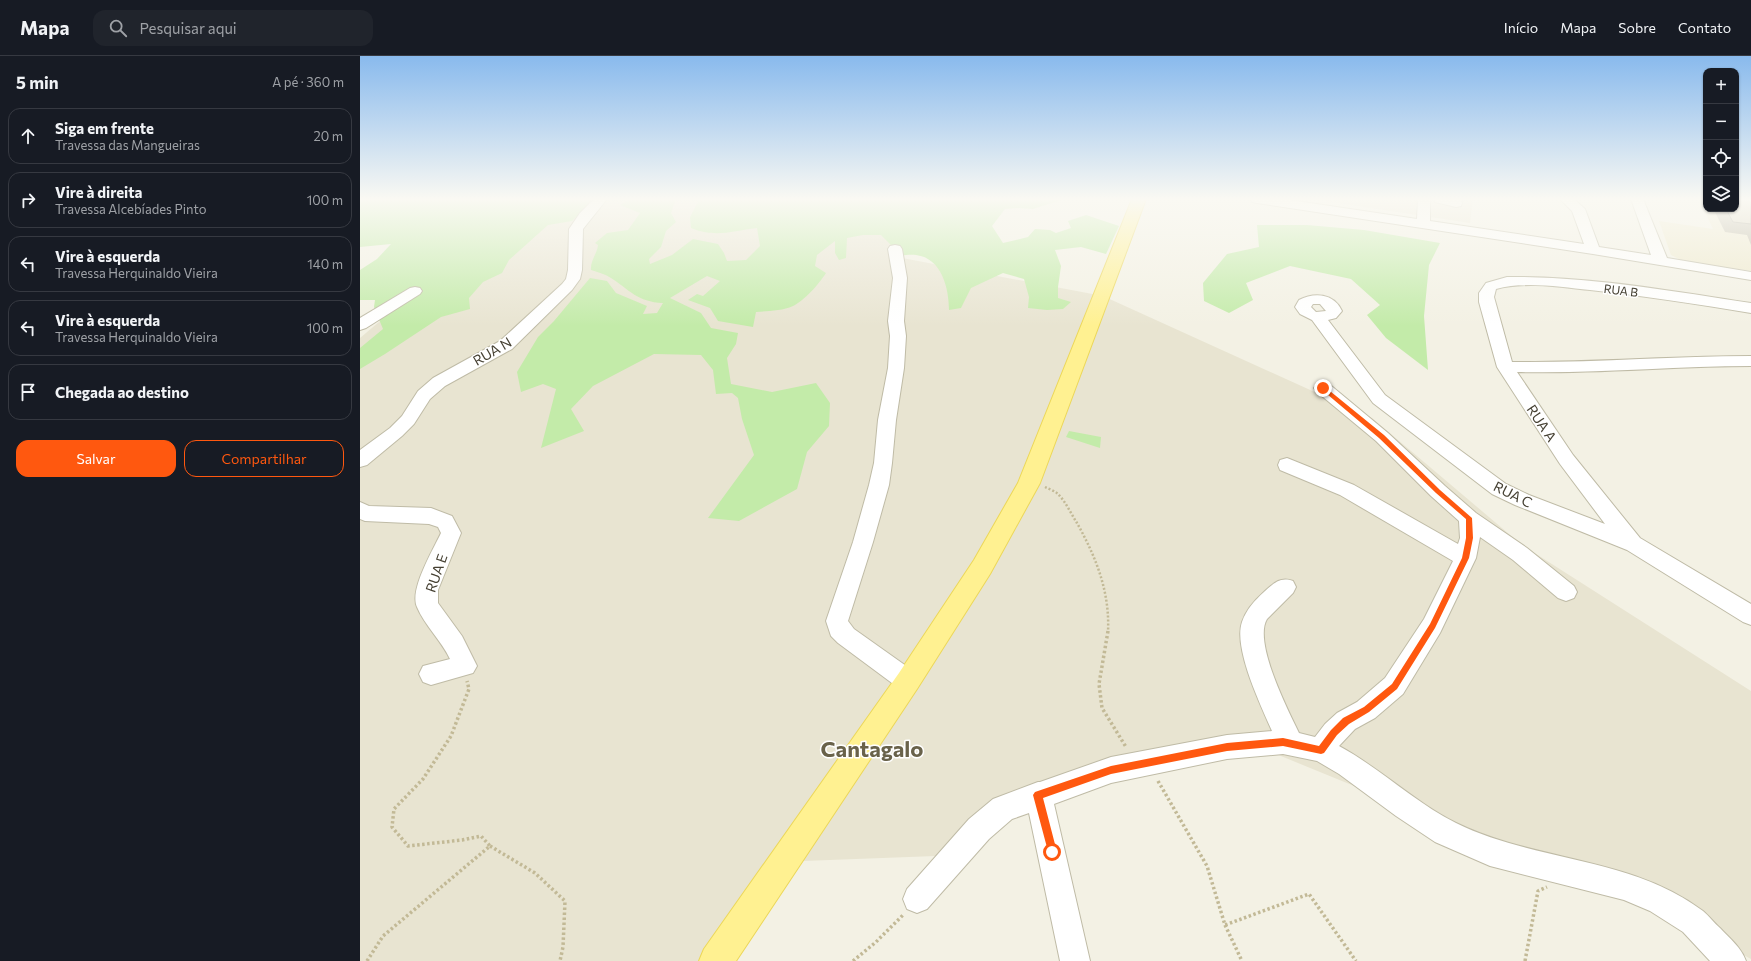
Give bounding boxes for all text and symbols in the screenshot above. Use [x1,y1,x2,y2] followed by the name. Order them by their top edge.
[93,10,373,46] search box
[20,16,69,39] text: Mapa
[107,17,129,39] icon: search
[139,19,237,37] text: Pesquisar aqui
[1504,19,1538,36] text: Início
[1560,19,1596,36] text: Mapa
[1618,19,1656,36] text: Sobre
[1678,19,1731,36] text: Contato
[1703,68,1739,212] map controls
[1703,68,1739,104] button: +
[16,72,59,93] text: 5 min
[272,74,344,90] text: A pé · 360 m
[1703,104,1739,140] button: −
[55,119,154,137] text: Siga em frente
[17,125,39,147] icon: ahead
[314,128,343,144] text: 20 m
[55,137,200,153] text: Travessa das Mangueiras
[1703,140,1739,176] button: locate
[1703,176,1739,212] button: layers
[55,183,143,201] text: Vire à direita
[17,189,39,211] icon: right
[307,192,343,208] text: 100 m
[55,201,206,217] text: Travessa Alcebíades Pinto
[55,247,160,265] text: Vire à esquerda
[17,253,39,275] icon: left
[307,256,343,272] text: 140 m
[55,265,218,281] text: Travessa Herquinaldo Vieira
[1603,281,1639,299] street label: RUA B
[55,311,160,329] text: Vire à esquerda
[17,317,39,339] icon: left
[307,320,343,336] text: 100 m
[55,329,218,345] text: Travessa Herquinaldo Vieira
[470,333,514,369] street label: RUA N
[1314,379,1332,397] route end
[17,381,39,403] icon: arrive
[55,383,189,401] text: Chegada ao destino
[1524,401,1561,445] street label: RUA A
[16,440,176,477] button: Salvar
[184,440,344,477] button: Compartilhar
[1491,477,1535,511] street label: RUA C
[422,552,450,594] street label: RUA E
[821,735,924,762] district label: Cantagalo
[1043,843,1061,861] route start

